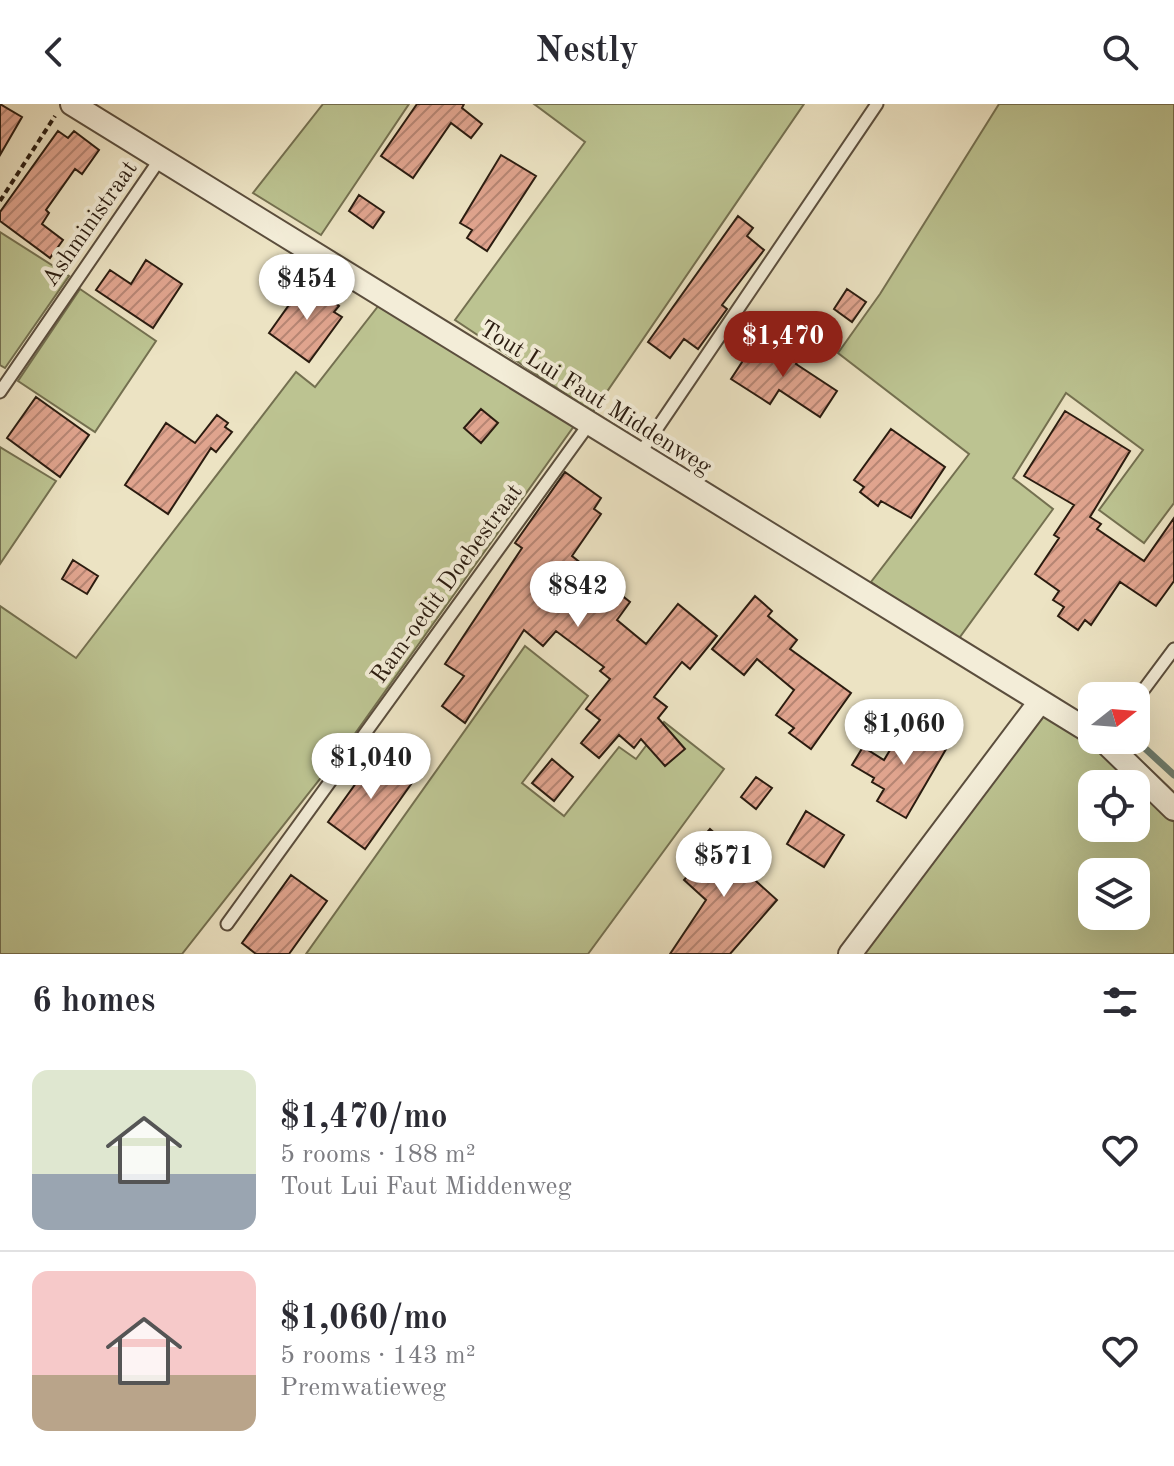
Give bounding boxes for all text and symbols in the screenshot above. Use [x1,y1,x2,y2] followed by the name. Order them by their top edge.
[32,30,76,74] icon: back
[1098,30,1142,74] icon: search
[535,34,639,70] text: Nestly
[38,157,143,291] street label: Ashministraat
[260,254,354,322] pin: $454
[277,267,337,293] text: $454
[718,311,848,379] pin: $1,470
[474,317,715,480] street label: Tout Lui Faut Middenweg
[742,324,824,350] text: $1,470
[367,480,528,688] street label: Ram-oedit Doebestraat
[531,561,625,629] pin: $842
[548,574,608,600] text: $842
[1078,682,1150,754] north arrow
[1078,682,1150,930] map controls
[839,699,969,767] pin: $1,060
[863,712,945,738] text: $1,060
[306,733,436,801] pin: $1,040
[330,746,412,772] text: $1,040
[1078,770,1150,842] button: locate
[677,831,771,899] pin: $571
[694,844,754,870] text: $571
[1078,858,1150,930] button: layers
[1098,980,1142,1024] icon: filters
[32,985,155,1019] text: 6 homes
[280,1101,448,1135] text: $1,470/mo
[96,1102,192,1198] icon: home
[1098,1128,1142,1172] icon: heart
[280,1142,476,1168] text: 5 rooms · 188 m²
[280,1174,571,1200] text: Tout Lui Faut Middenweg
[280,1302,448,1336] text: $1,060/mo
[96,1303,192,1399] icon: home
[1098,1329,1142,1373] icon: heart
[280,1343,476,1369] text: 5 rooms · 143 m²
[280,1375,446,1401] text: Premwatieweg

